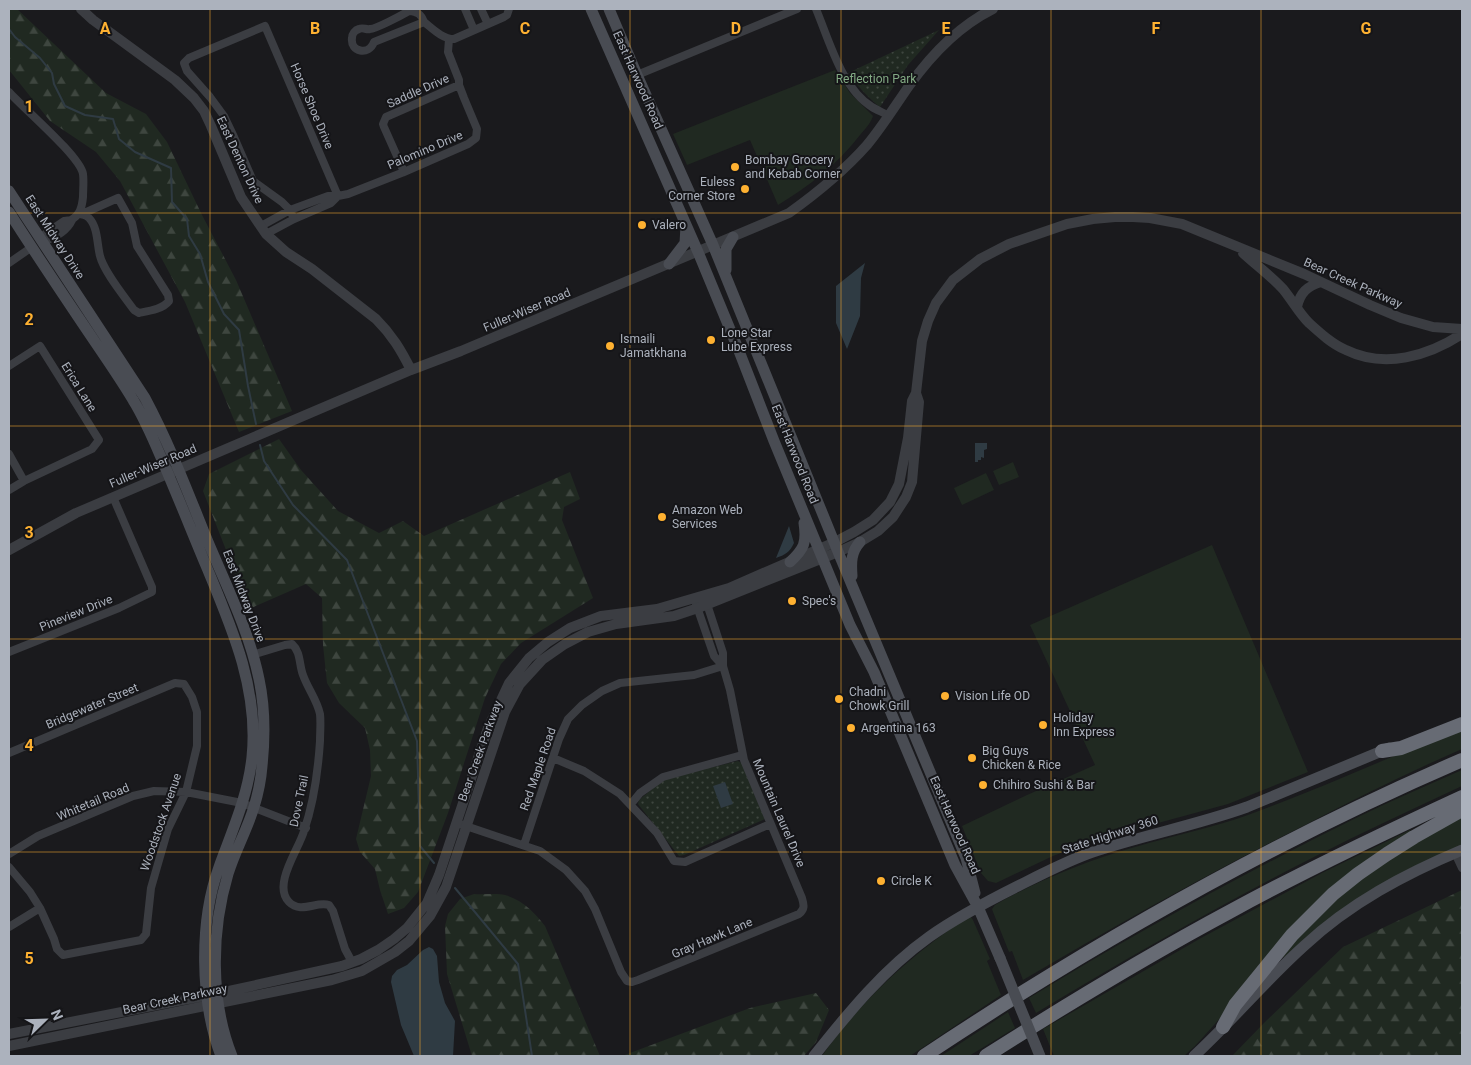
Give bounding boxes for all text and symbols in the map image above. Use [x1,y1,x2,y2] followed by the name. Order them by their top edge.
[100,19,111,38] text: A
[310,19,320,38] text: B
[520,19,530,38] text: C
[731,19,741,38] text: D
[942,19,951,38] text: E
[1152,19,1161,38] text: F
[1361,19,1372,38] text: G
[610,29,666,131] street label: East Harwood Road
[288,61,336,151] street label: Horse Shoe Drive
[385,71,451,111] street label: Saddle Drive
[836,72,917,86] park label: Reflection Park
[24,97,34,116] text: 1
[214,114,266,206] street label: East Denton Drive
[385,128,465,172] street label: Palomino Drive
[745,153,840,181] place label: Bombay Grocery and Kebab Corner
[729,161,741,173] marker: Bombay Grocery and Kebab Corner
[668,175,735,203] place label: Euless Corner Store
[739,183,751,195] marker: Euless Corner Store
[23,192,87,282] street label: East Midway Drive
[652,218,686,232] place label: Valero
[636,219,648,231] marker: Valero
[1302,255,1405,311] street label: Bear Creek Parkway
[481,285,573,335] street label: Fuller-Wiser Road
[24,310,34,329] text: 2
[721,326,792,354] place label: Lone Star Lube Express
[620,332,687,360] place label: Ismaili Jamatkhana
[705,334,717,346] marker: Lone Star Lube Express
[604,340,616,352] marker: Ismaili Jamatkhana
[58,360,100,414] street label: Erica Lane
[769,402,821,506] street label: East Harwood Road
[107,441,199,491] street label: Fuller-Wiser Road
[672,503,743,531] place label: Amazon Web Services
[656,511,668,523] marker: Amazon Web Services
[24,523,34,542] text: 3
[220,548,268,644] street label: East Midway Drive
[37,592,115,634] street label: Pineview Drive
[802,594,836,608] place label: Spec's
[786,595,798,607] marker: Spec's
[44,680,140,732] street label: Bridgewater Street
[849,685,909,713] place label: Chadni Chowk Grill
[955,689,1030,703] place label: Vision Life OD
[939,690,951,702] marker: Vision Life OD
[833,693,845,705] marker: Chadni Chowk Grill
[455,698,505,803] street label: Bear Creek Parkway
[1053,711,1115,739] place label: Holiday Inn Express
[1037,719,1049,731] marker: Holiday Inn Express
[861,721,936,735] place label: Argentina 163
[845,722,857,734] marker: Argentina 163
[517,726,559,812] street label: Red Maple Road
[24,736,34,755] text: 4
[982,744,1061,772] place label: Big Guys Chicken & Rice
[966,752,978,764] marker: Big Guys Chicken & Rice
[750,757,808,869] street label: Mountain Laurel Drive
[138,771,184,873] street label: Woodstock Avenue
[287,774,311,828] street label: Dove Trail
[927,774,983,876] street label: East Harwood Road
[993,778,1095,792] place label: Chihiro Sushi & Bar
[977,779,989,791] marker: Chihiro Sushi & Bar
[55,780,131,824] street label: Whitetail Road
[1060,813,1160,857] street label: State Highway 360
[891,874,932,888] place label: Circle K
[875,875,887,887] marker: Circle K
[670,915,754,961] street label: Gray Hawk Lane
[24,949,34,968] text: 5
[122,981,229,1017] street label: Bear Creek Parkway
[20,995,70,1045] north arrow
[48,1007,66,1023] text: N

